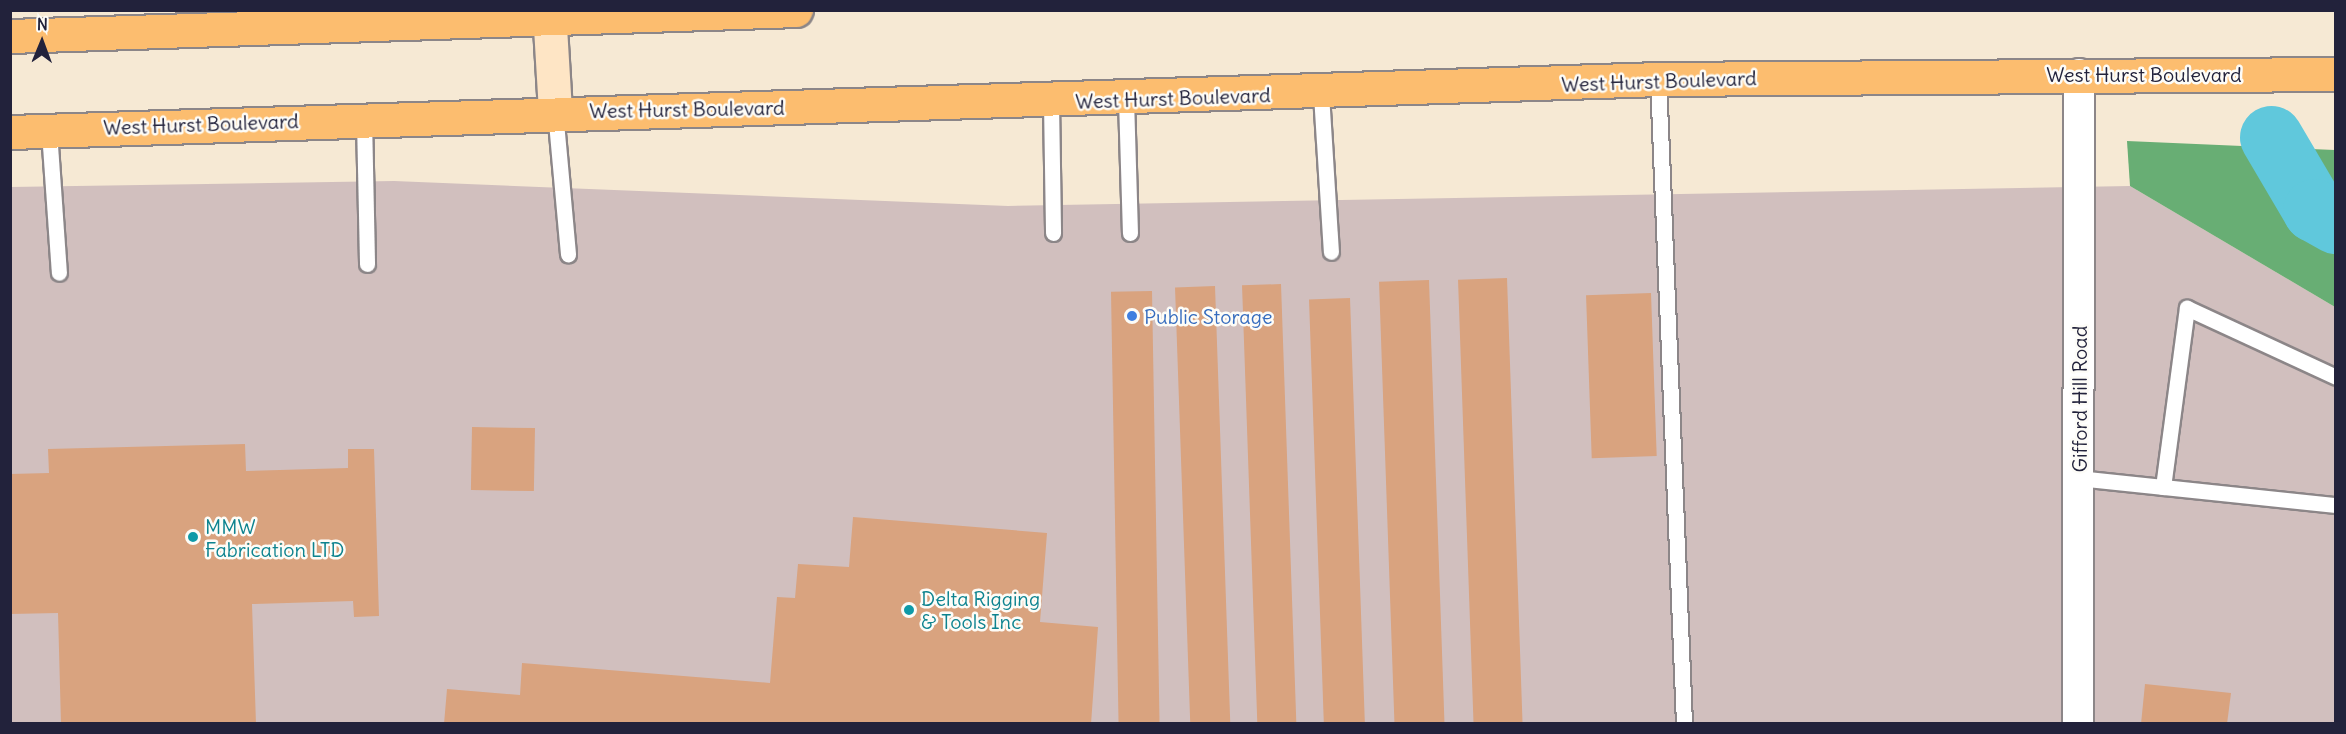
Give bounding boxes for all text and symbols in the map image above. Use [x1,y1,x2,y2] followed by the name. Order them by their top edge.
[12,12,72,72] north arrow
[37,14,48,34] text: N
[2046,62,2242,86] street label: West Hurst Boulevard
[1561,66,1757,96] street label: West Hurst Boulevard
[1075,83,1271,113] street label: West Hurst Boulevard
[589,95,785,123] street label: West Hurst Boulevard
[103,109,299,139] street label: West Hurst Boulevard
[1144,304,1273,328] place label: Public Storage
[1125,309,1139,323] marker: Public Storage
[2067,326,2091,472] street label: Gifford Hill Road
[205,514,344,561] place label: MMW Fabrication LTD
[186,530,200,544] marker: MMW Fabrication LTD
[921,586,1040,633] place label: Delta Rigging & Tools Inc
[902,603,916,617] marker: Delta Rigging & Tools Inc

